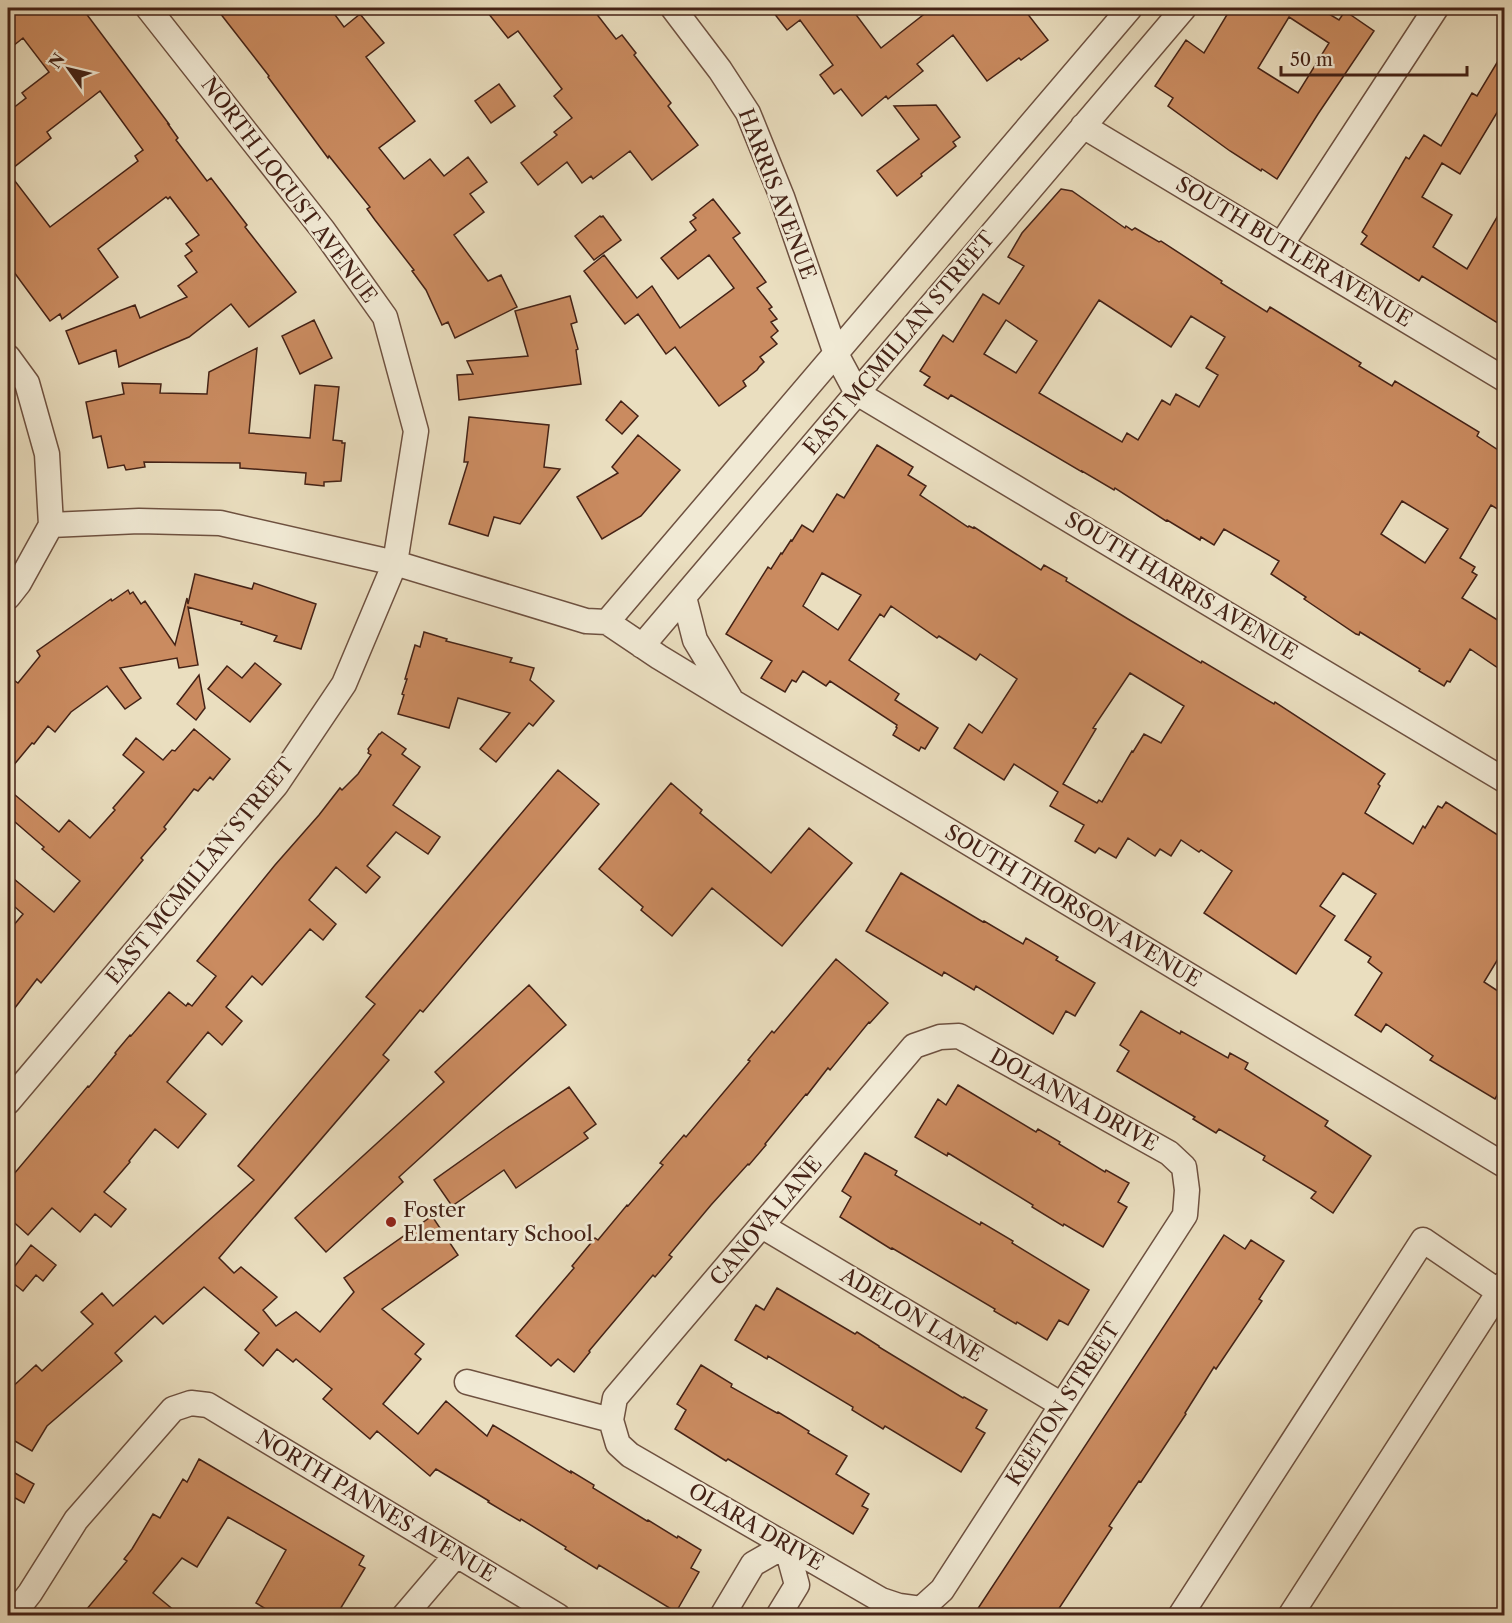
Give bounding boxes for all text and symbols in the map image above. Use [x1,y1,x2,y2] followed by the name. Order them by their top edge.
[39,39,99,99] north arrow
[1281,39,1467,77] scale bar
[44,49,69,72] text: N
[1290,49,1333,71] text: 50 m
[196,72,382,308] street label: NORTH LOCUST AVENUE
[733,105,822,283] street label: HARRIS AVENUE
[1172,171,1417,332] street label: SOUTH BUTLER AVENUE
[798,226,1000,460] street label: EAST MCMILLAN STREET
[1061,506,1302,665] street label: SOUTH HARRIS AVENUE
[101,752,299,989] street label: EAST MCMILLAN STREET
[941,819,1206,992] street label: SOUTH THORSON AVENUE
[986,1043,1163,1156] street label: DOLANNA DRIVE
[704,1151,827,1290] street label: CANOVA LANE
[403,1197,593,1246] place label: Foster Elementary School
[384,1215,398,1229] marker: Foster Elementary School
[836,1262,988,1367] street label: ADELON LANE
[1000,1317,1125,1490] street label: KEETON STREET
[252,1424,501,1587] street label: NORTH PANNES AVENUE
[684,1478,828,1575] street label: OLARA DRIVE

